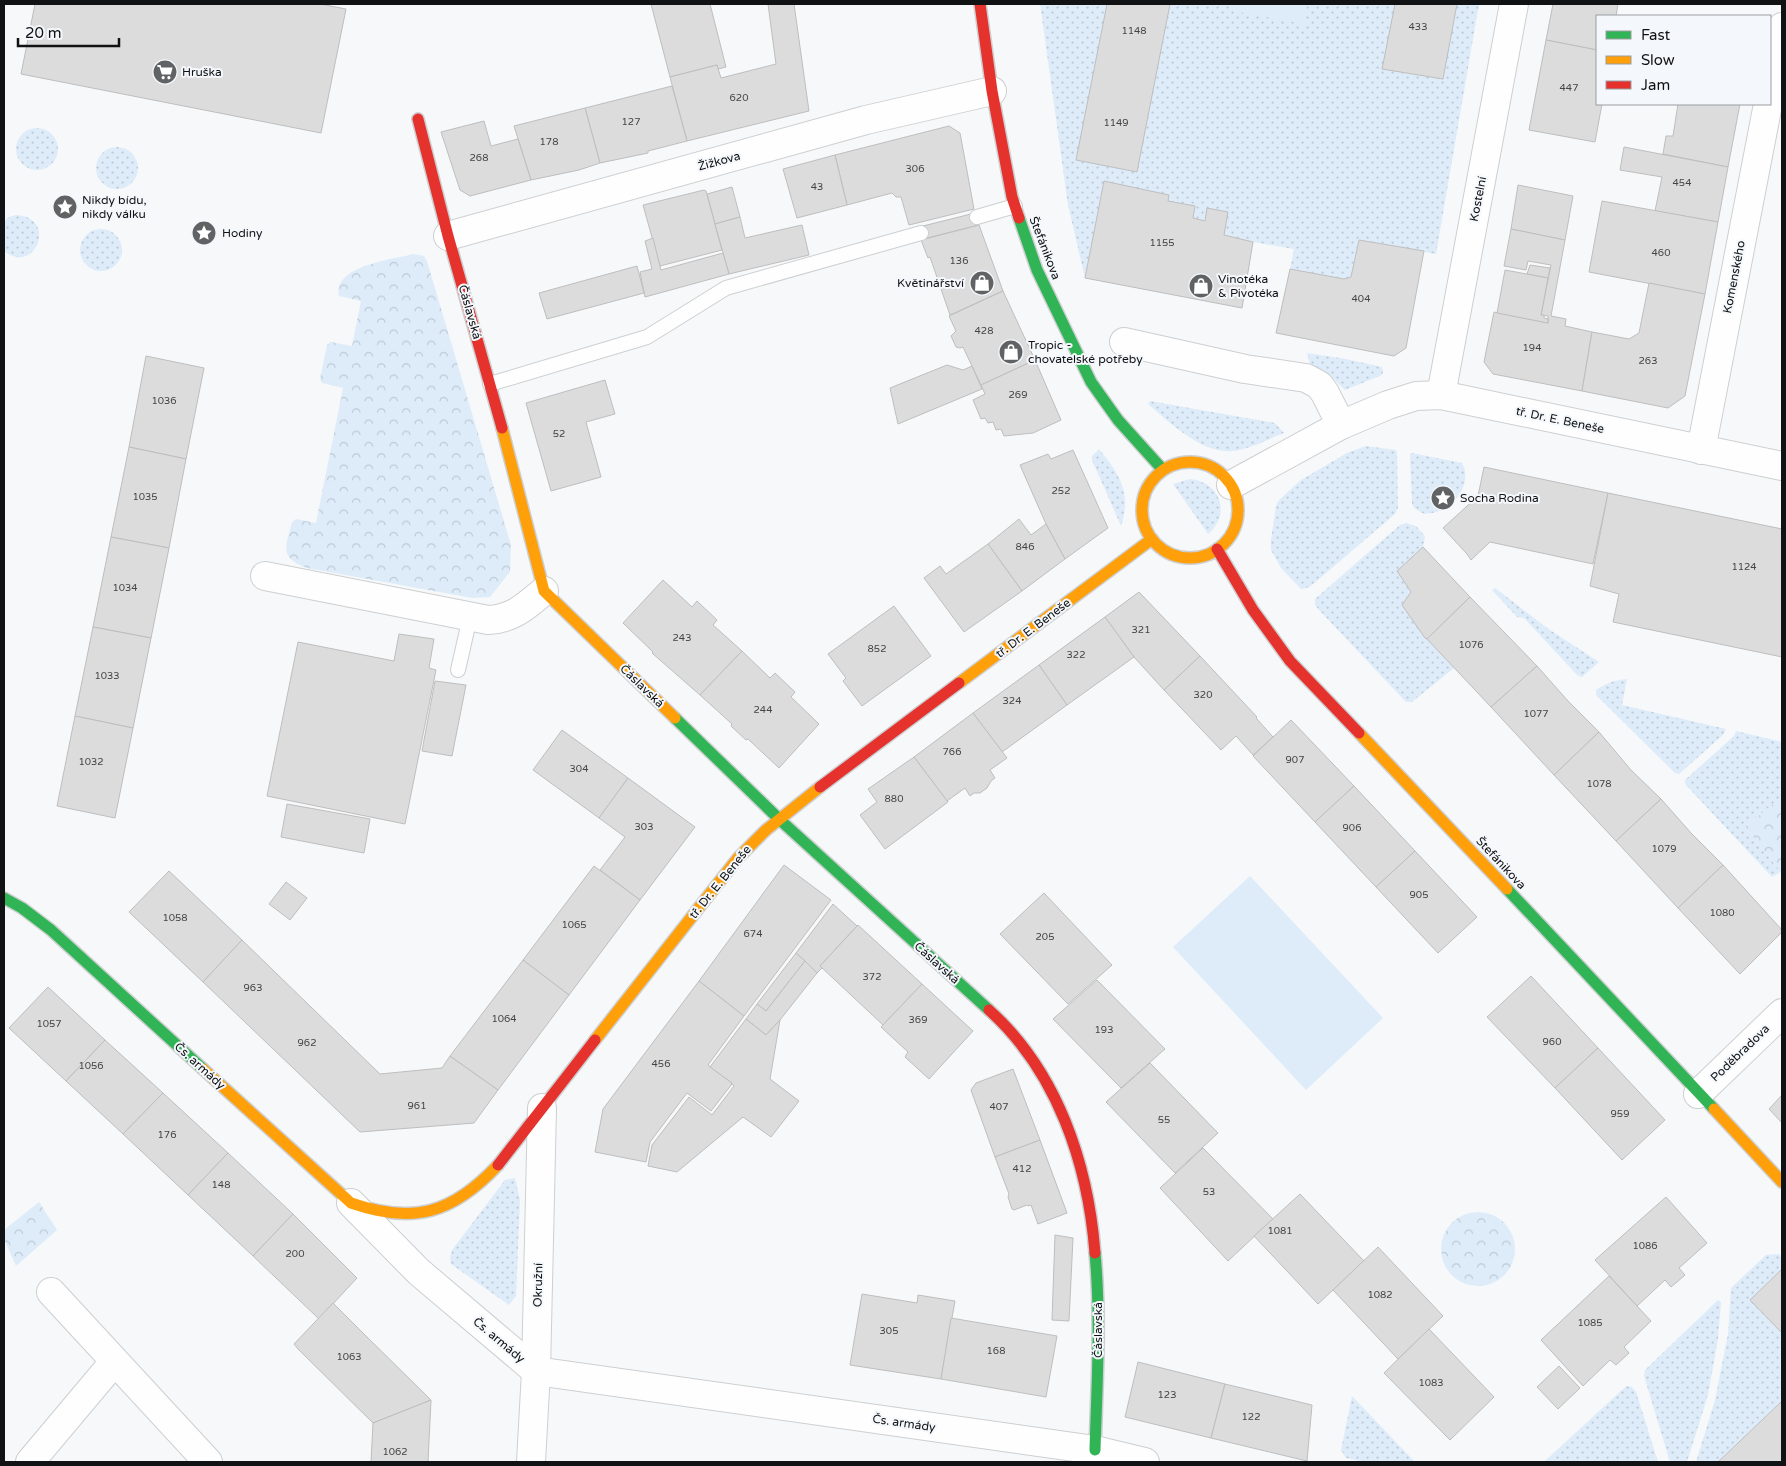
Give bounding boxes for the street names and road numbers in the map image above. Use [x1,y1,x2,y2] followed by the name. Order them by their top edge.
[696,149,742,173] street label: Žižkova
[1467,175,1489,223] street label: Kostelní
[1027,214,1063,282] street label: Štefánikova
[1720,239,1748,315] street label: Komenského
[456,283,484,341] street label: Čáslavská
[1515,404,1606,436] street label: tř. Dr. E. Beneše
[993,595,1073,661] street label: tř. Dr. E. Beneše
[617,662,667,710] street label: Čáslavská
[1473,834,1529,892] street label: Štefánikova
[686,842,754,921] street label: tř. Dr. E. Beneše
[912,939,962,987] street label: Čáslavská
[1708,1021,1772,1085] street label: Poděbradova
[172,1040,229,1093] street label: Čs. armády
[531,1263,545,1307] street label: Okružní
[1091,1302,1105,1358] street label: Čáslavská
[470,1314,528,1366] street label: Čs. armády
[872,1412,937,1434] street label: Čs. armády

